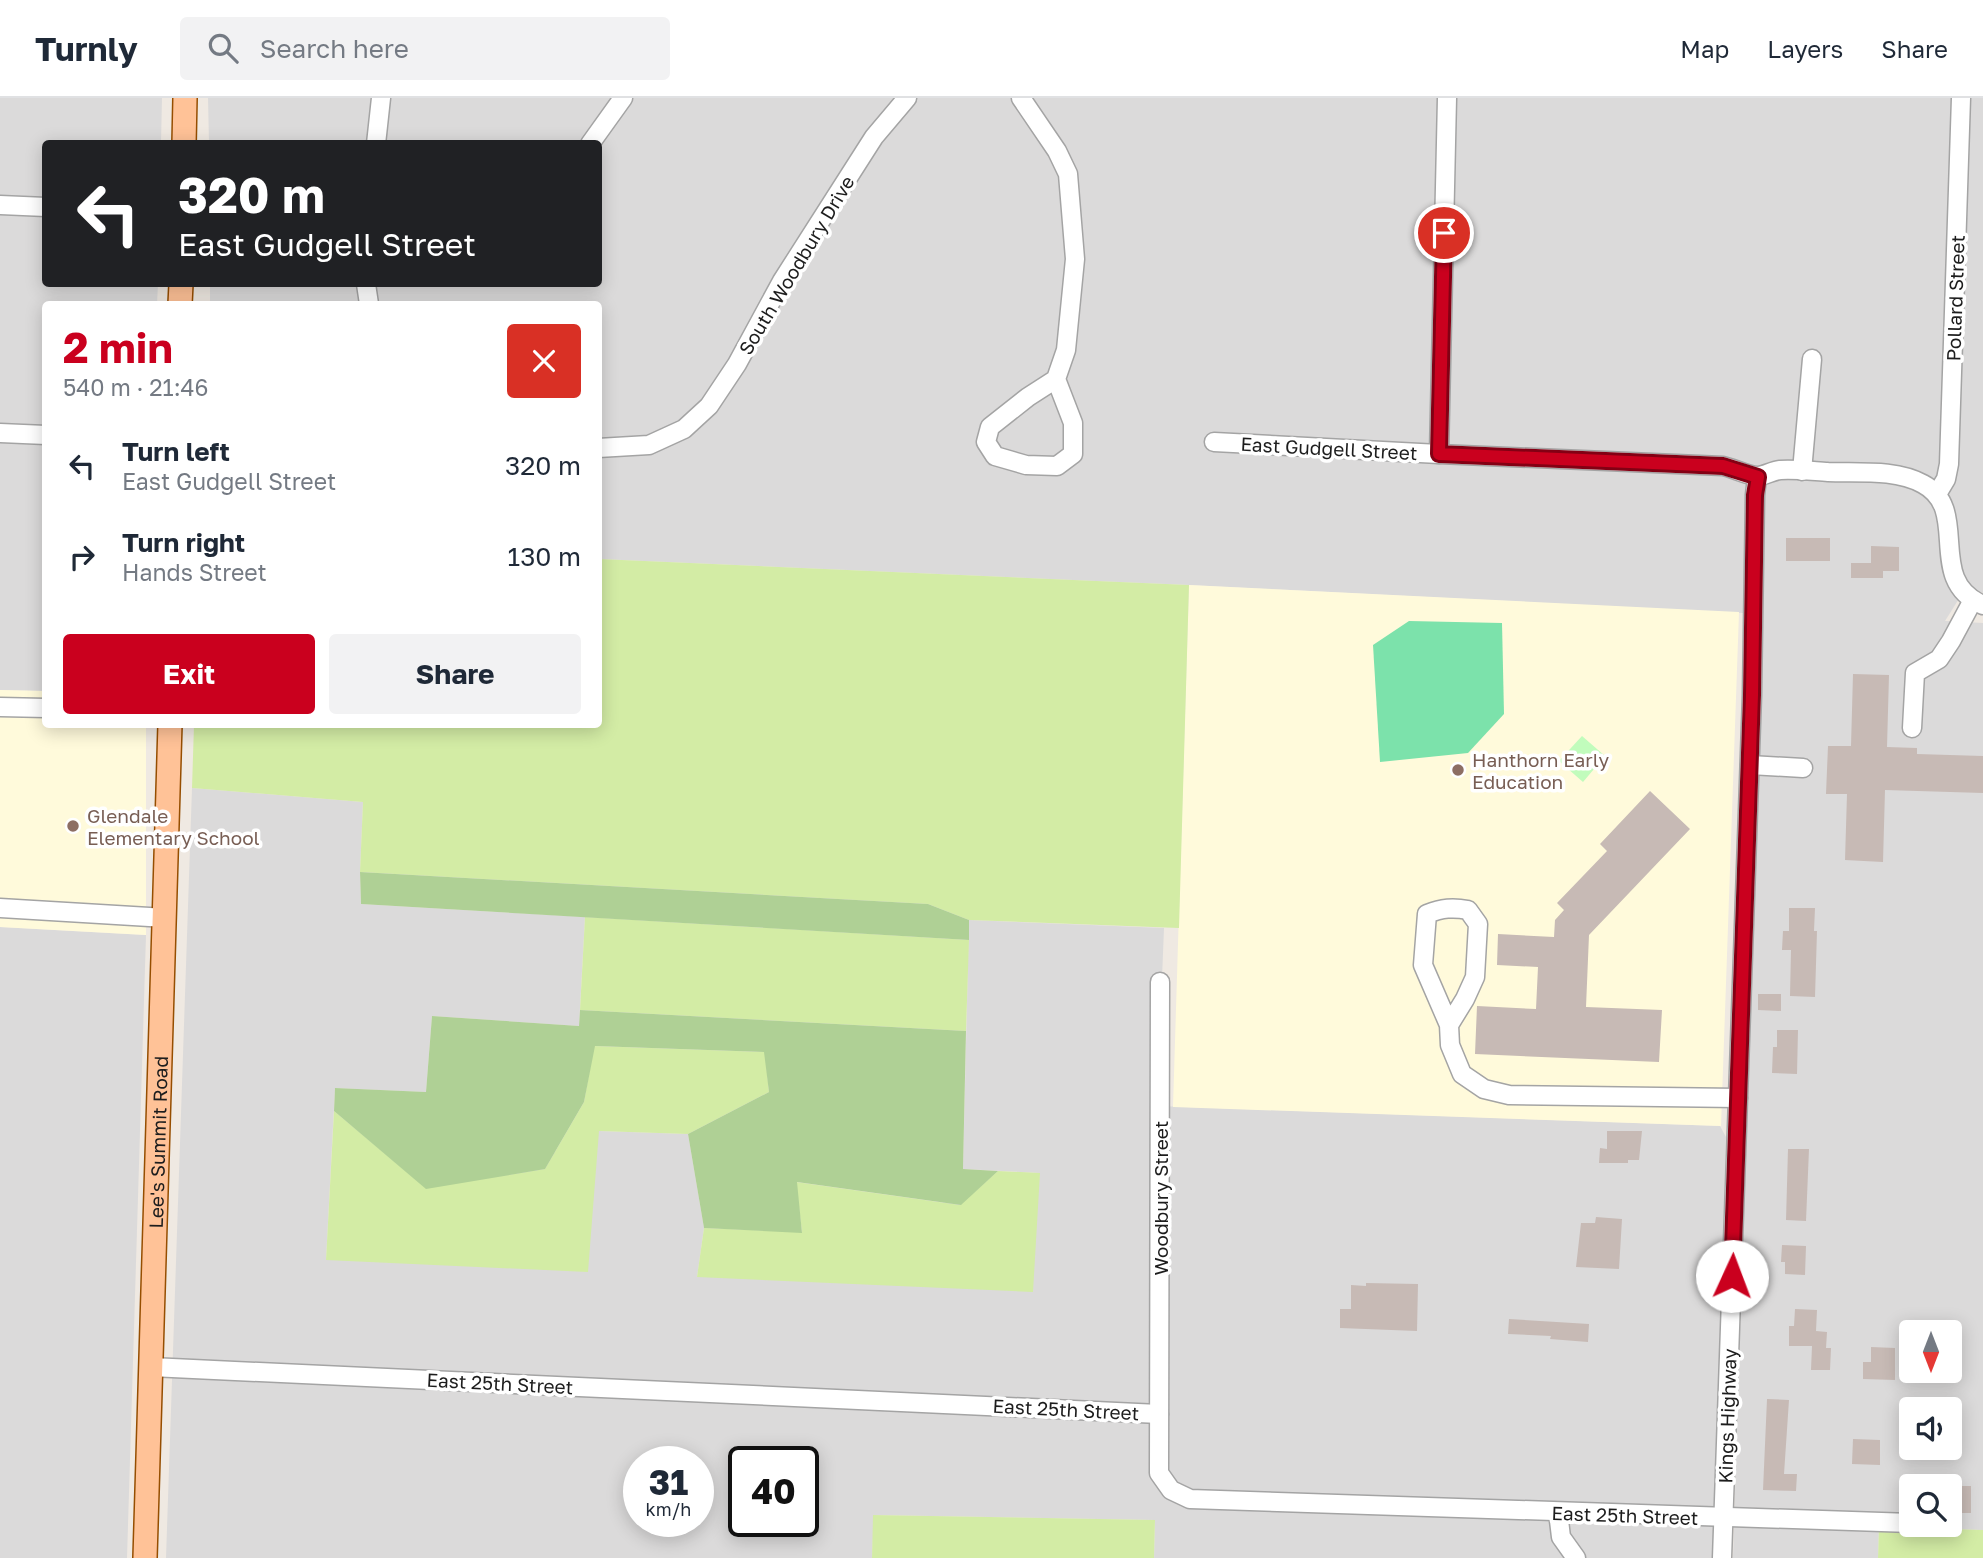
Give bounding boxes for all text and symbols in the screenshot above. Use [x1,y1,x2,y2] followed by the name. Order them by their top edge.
[180,17,670,80] search box
[35,29,138,68] text: Turnly
[204,29,242,67] icon: search
[260,33,409,64] text: Search here
[1680,34,1729,63] text: Map
[1767,34,1843,63] text: Layers
[1881,34,1948,63] text: Share
[178,165,325,224] text: 320 m
[63,168,154,259] icon: left
[733,171,859,359] street label: South Woodbury Drive
[1414,203,1474,263] pin
[1425,214,1463,252] icon: arrive
[178,225,476,263] text: East Gudgell Street
[1941,234,1969,362] street label: Pollard Street
[63,322,173,372] text: 2 min
[507,324,581,398] button: close
[63,373,208,401] text: 540 m · 21:46
[1240,432,1418,464] street label: East Gudgell Street
[122,436,230,467] text: Turn left
[63,447,101,485] icon: left
[505,450,581,481] text: 320 m
[122,467,336,495] text: East Gudgell Street
[122,527,245,558] text: Turn right
[63,538,101,576] icon: right
[508,541,581,572] text: 130 m
[122,558,267,586] text: Hands Street
[63,634,315,714] button: Exit
[329,634,581,714] button: Share
[1472,748,1609,793] place label: Hanthorn Early Education
[1450,762,1466,778] marker: Hanthorn Early Education
[87,804,260,849] place label: Glendale Elementary School
[65,818,81,834] marker: Glendale Elementary School
[143,1055,172,1229] street label: Lee's Summit Road
[1149,1121,1172,1275] street label: Woodbury Street
[1695,1239,1769,1313] position arrow
[1899,1320,1962,1382] north arrow
[1899,1320,1962,1537] map controls
[1713,1348,1741,1484] street label: Kings Highway
[426,1368,574,1398] street label: East 25th Street
[992,1394,1140,1424] street label: East 25th Street
[1899,1397,1962,1460] button: sound
[728,1446,819,1537] speed limit sign: 40
[649,1461,688,1503] text: 31
[1899,1474,1962,1537] button: search
[646,1498,691,1520] text: km/h
[1551,1501,1699,1529] street label: East 25th Street

